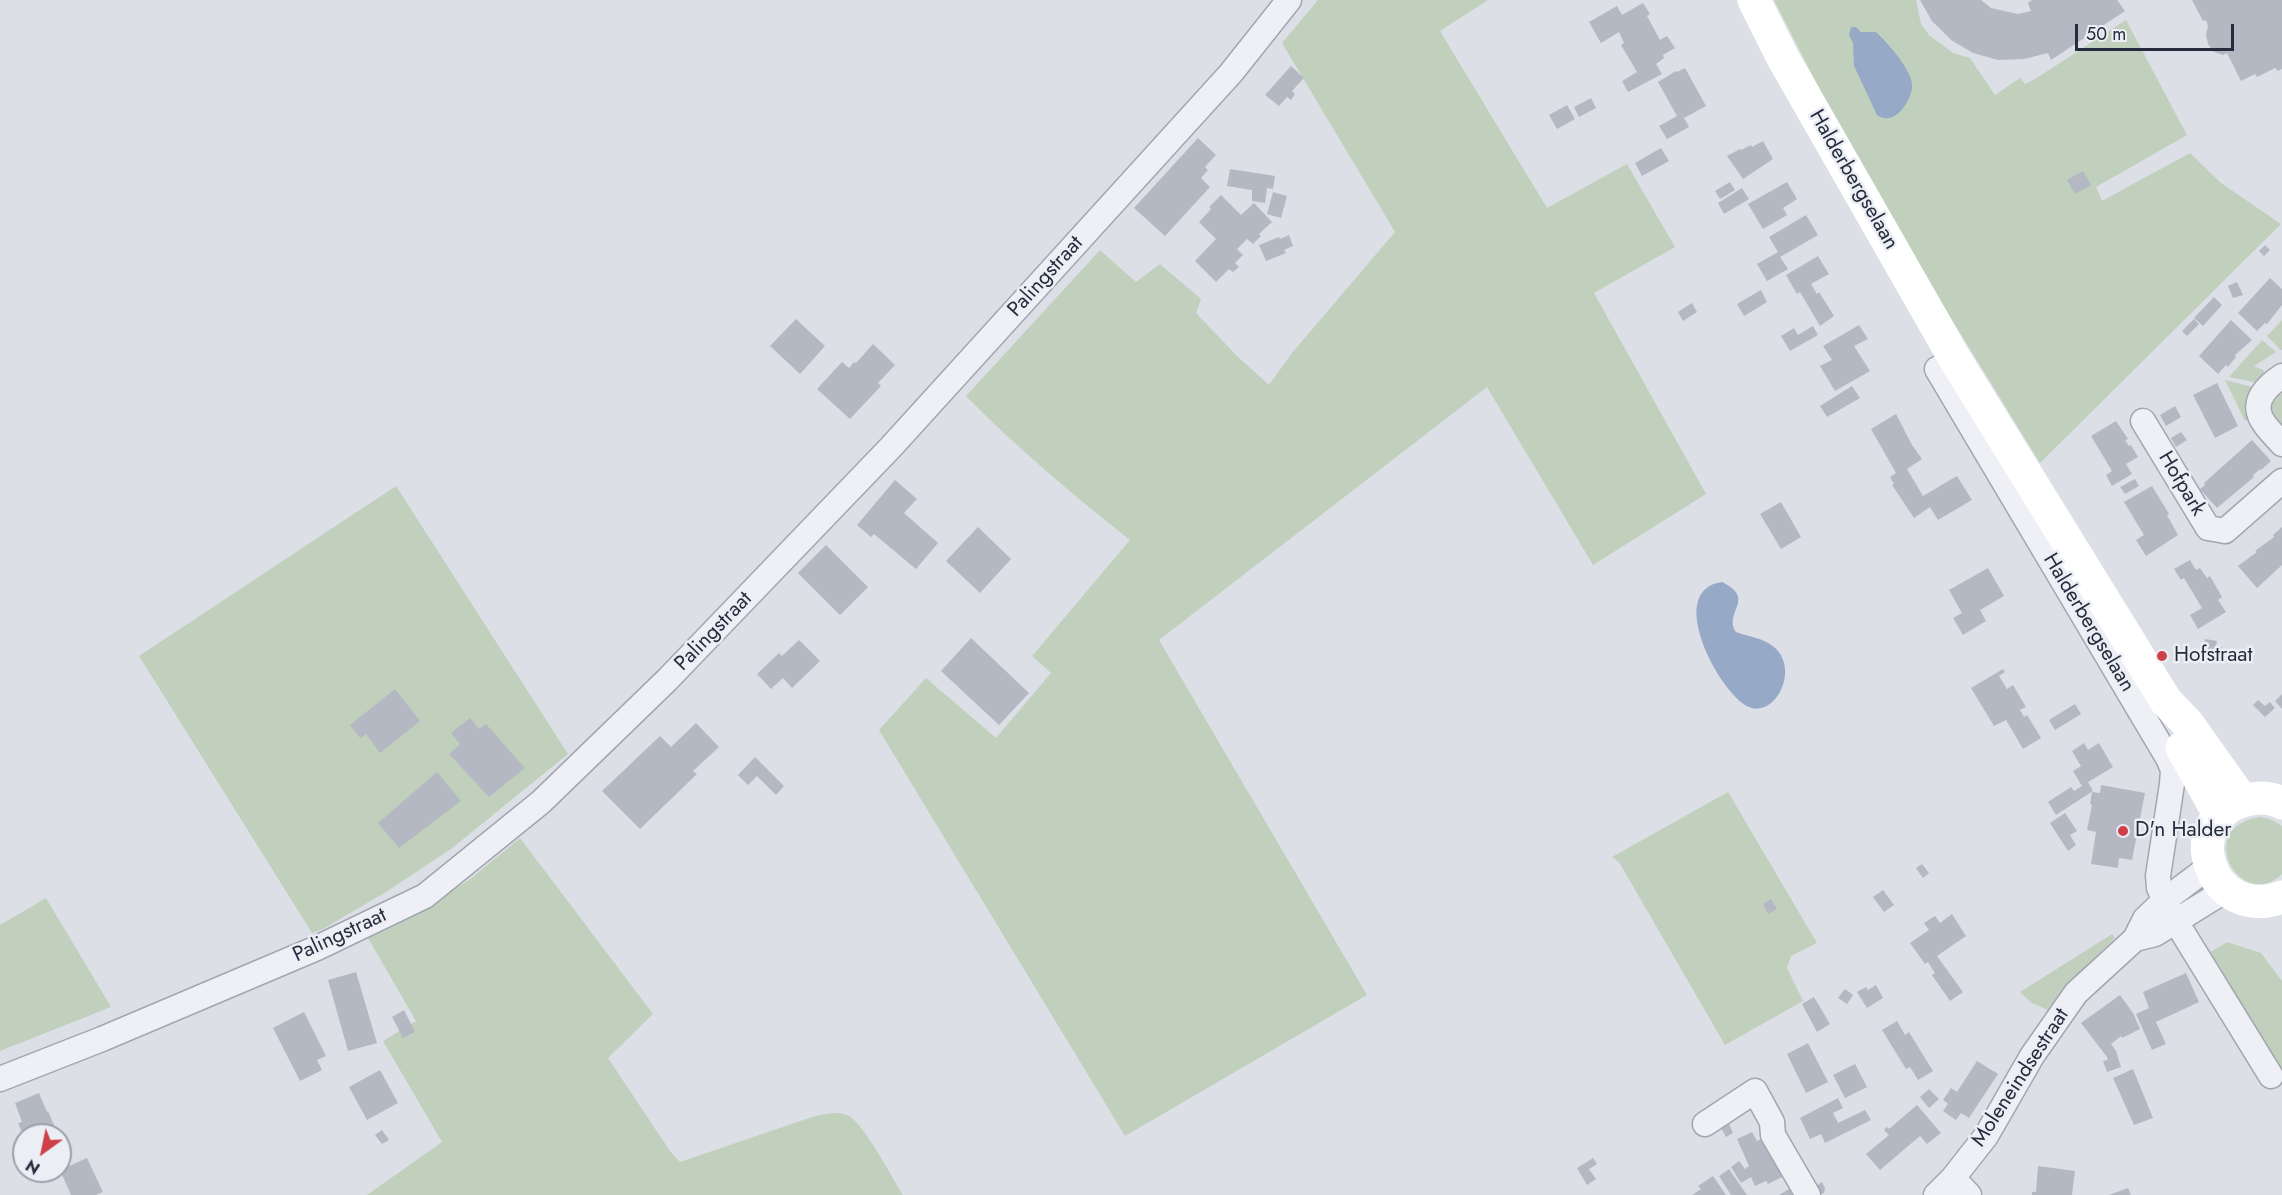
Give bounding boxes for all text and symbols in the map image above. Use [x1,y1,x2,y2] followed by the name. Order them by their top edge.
[2078,12,2237,50] scale bar
[2086,21,2126,47] text: 50 m
[1803,106,1903,254] street label: Halderbergselaan
[1003,231,1089,323] street label: Palingstraat
[2152,447,2210,521] street label: Hofpark
[2037,549,2139,697] street label: Halderbergselaan
[670,587,758,677] street label: Palingstraat
[2174,643,2252,669] place label: Hofstraat
[2155,649,2169,663] marker: Hofstraat
[2135,818,2231,844] place label: D'n Halder
[2116,824,2130,838] marker: D'n Halder
[289,903,391,969] street label: Palingstraat
[1967,1004,2075,1152] street label: Moleneindsestraat
[12,1123,72,1183] north arrow
[21,1154,45,1180] text: N

